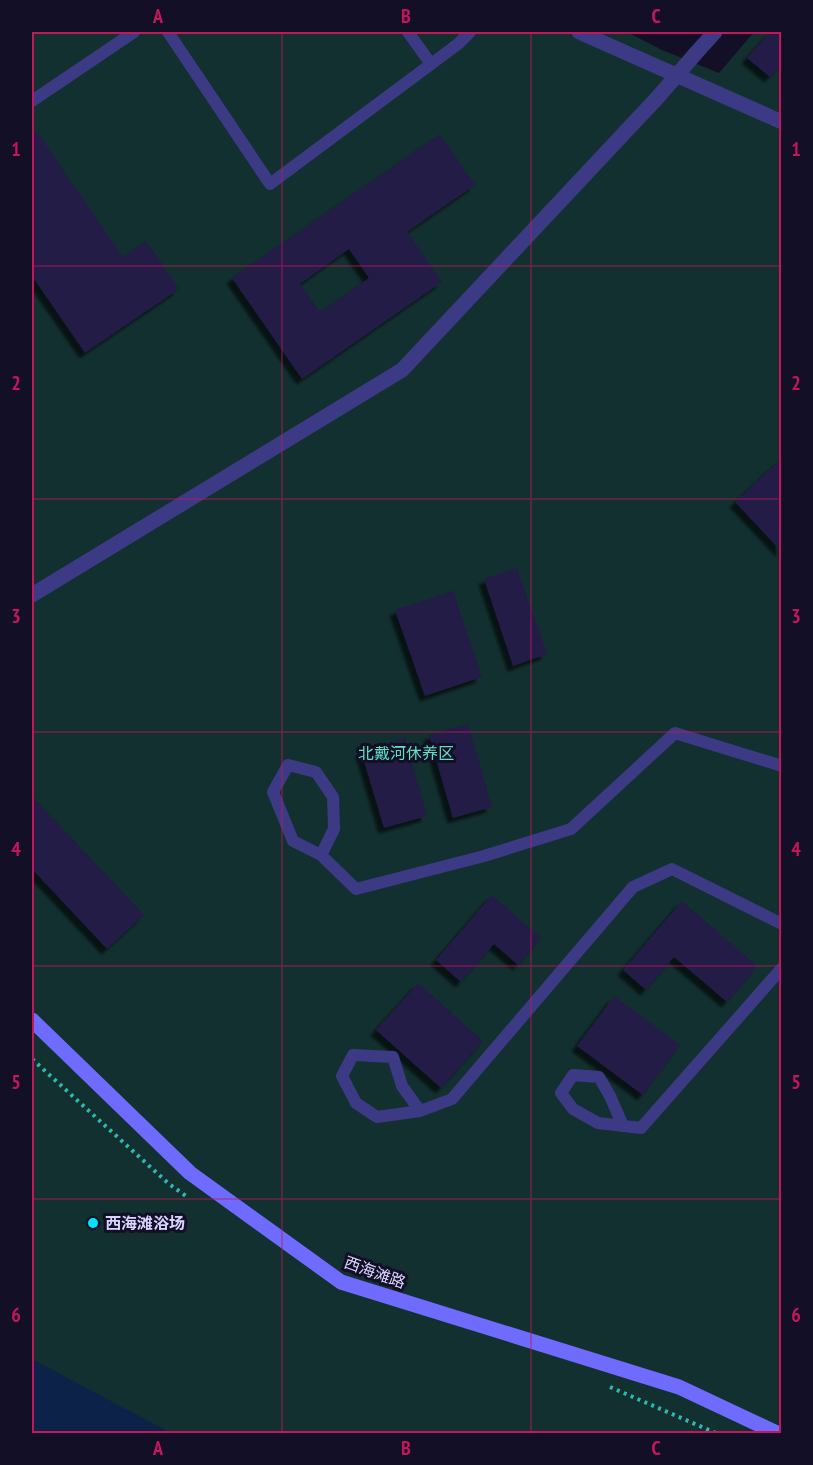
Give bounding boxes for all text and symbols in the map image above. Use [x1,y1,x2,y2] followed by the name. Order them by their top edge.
[152,3,164,29] text: A
[401,3,411,29] text: B
[651,3,661,29] text: C
[11,136,21,162] text: 1
[791,136,801,162] text: 1
[11,370,21,396] text: 2
[791,370,801,396] text: 2
[11,603,21,629] text: 3
[791,603,801,629] text: 3
[358,743,454,763] park label: 北戴河休养区
[11,836,21,862] text: 4
[791,836,801,862] text: 4
[11,1069,21,1095] text: 5
[791,1069,801,1095] text: 5
[105,1213,185,1233] place label: 西海滩浴场
[86,1216,100,1230] marker: 西海滩浴场
[342,1252,408,1292] street label: 西海滩路
[11,1302,21,1328] text: 6
[791,1302,801,1328] text: 6
[152,1435,164,1461] text: A
[401,1435,411,1461] text: B
[651,1435,661,1461] text: C

